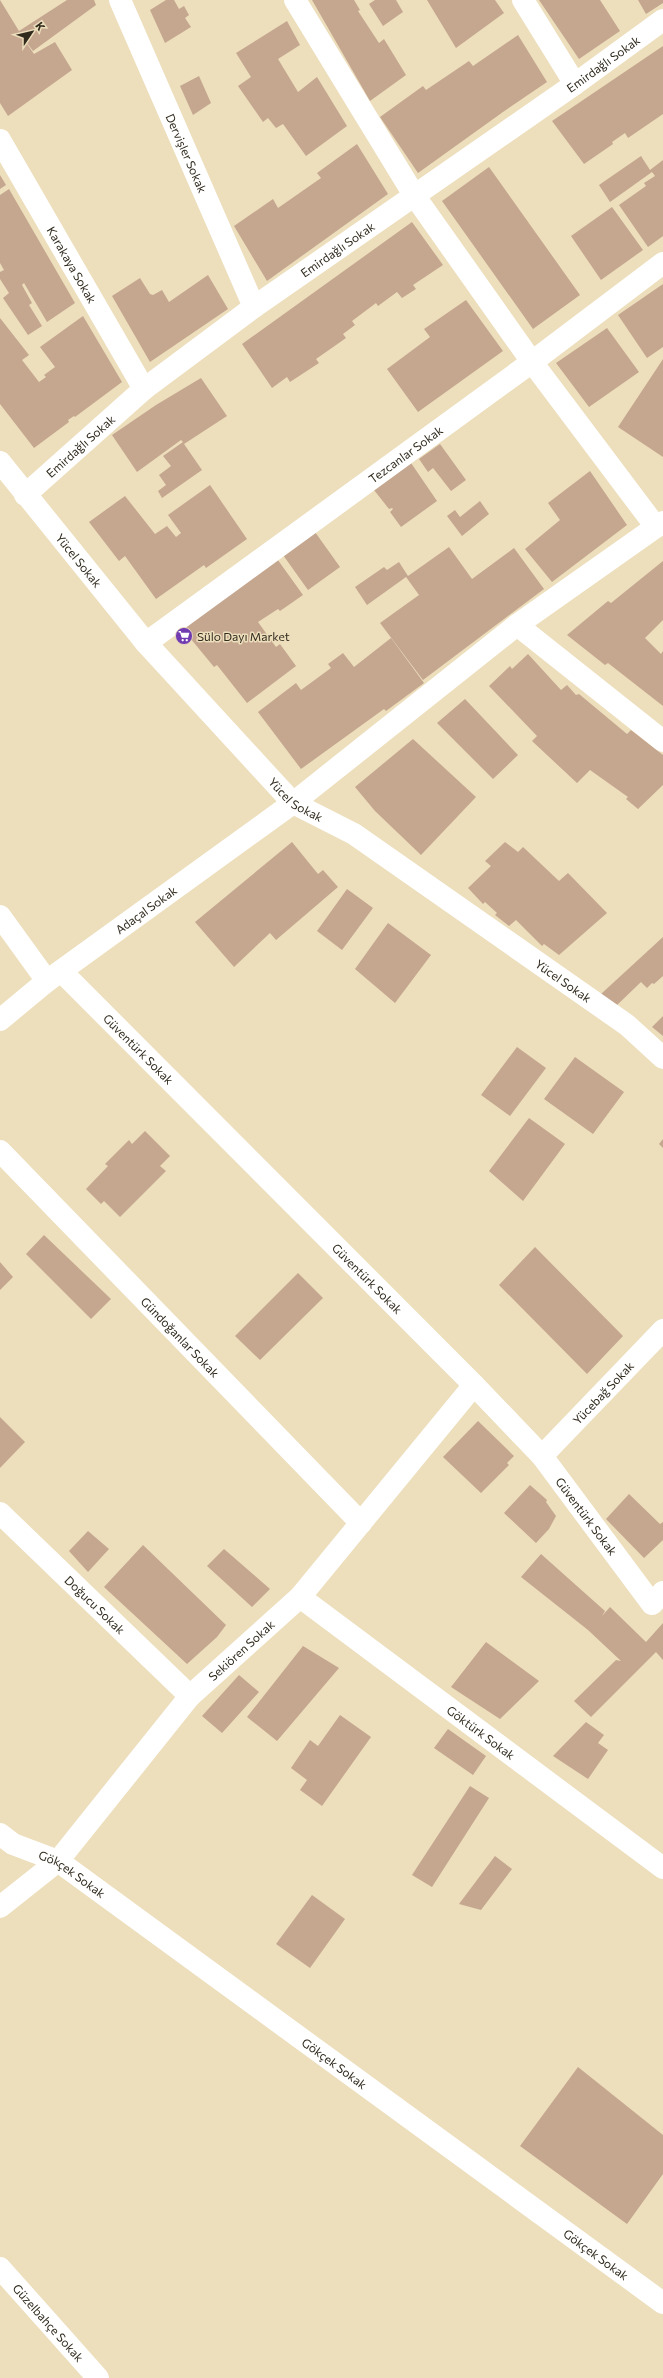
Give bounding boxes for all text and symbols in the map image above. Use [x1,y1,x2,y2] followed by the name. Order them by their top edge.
[12,12,52,52] north arrow
[33,19,48,33] text: K
[564,32,643,95] street label: Emirdağlı Sokak
[163,111,210,195] street label: Dervişler Sokak
[298,218,377,280] street label: Emirdağlı Sokak
[44,224,100,306] street label: Karakaya Sokak
[43,411,118,480] street label: Emirdağlı Sokak
[366,422,446,486] street label: Tezcanlar Sokak
[53,530,105,590] street label: Yücel Sokak
[174,626,194,646] supermarket icon: Sülo Dayı Market
[197,629,290,643] place label: Sülo Dayı Market
[266,774,326,824] street label: Yücel Sokak
[112,882,180,936] street label: Adaçal Sokak
[533,956,595,1005] street label: Yücel Sokak
[101,1011,177,1087] street label: Güventürk Sokak
[330,1240,406,1317] street label: Güventürk Sokak
[138,1294,223,1380] street label: Gündoğanlar Sokak
[570,1358,637,1427] street label: Yücebağ Sokak
[553,1474,620,1558] street label: Güventürk Sokak
[62,1573,128,1637] street label: Doğucu Sokak
[205,1616,277,1683] street label: Sekiören Sokak
[444,1702,518,1762] street label: Göktürk Sokak
[37,1847,108,1901] street label: Gökçek Sokak
[299,2035,370,2092] street label: Gökçek Sokak
[561,2226,632,2283] street label: Gökçek Sokak
[10,2281,87,2365] street label: Güzelbahçe Sokak

